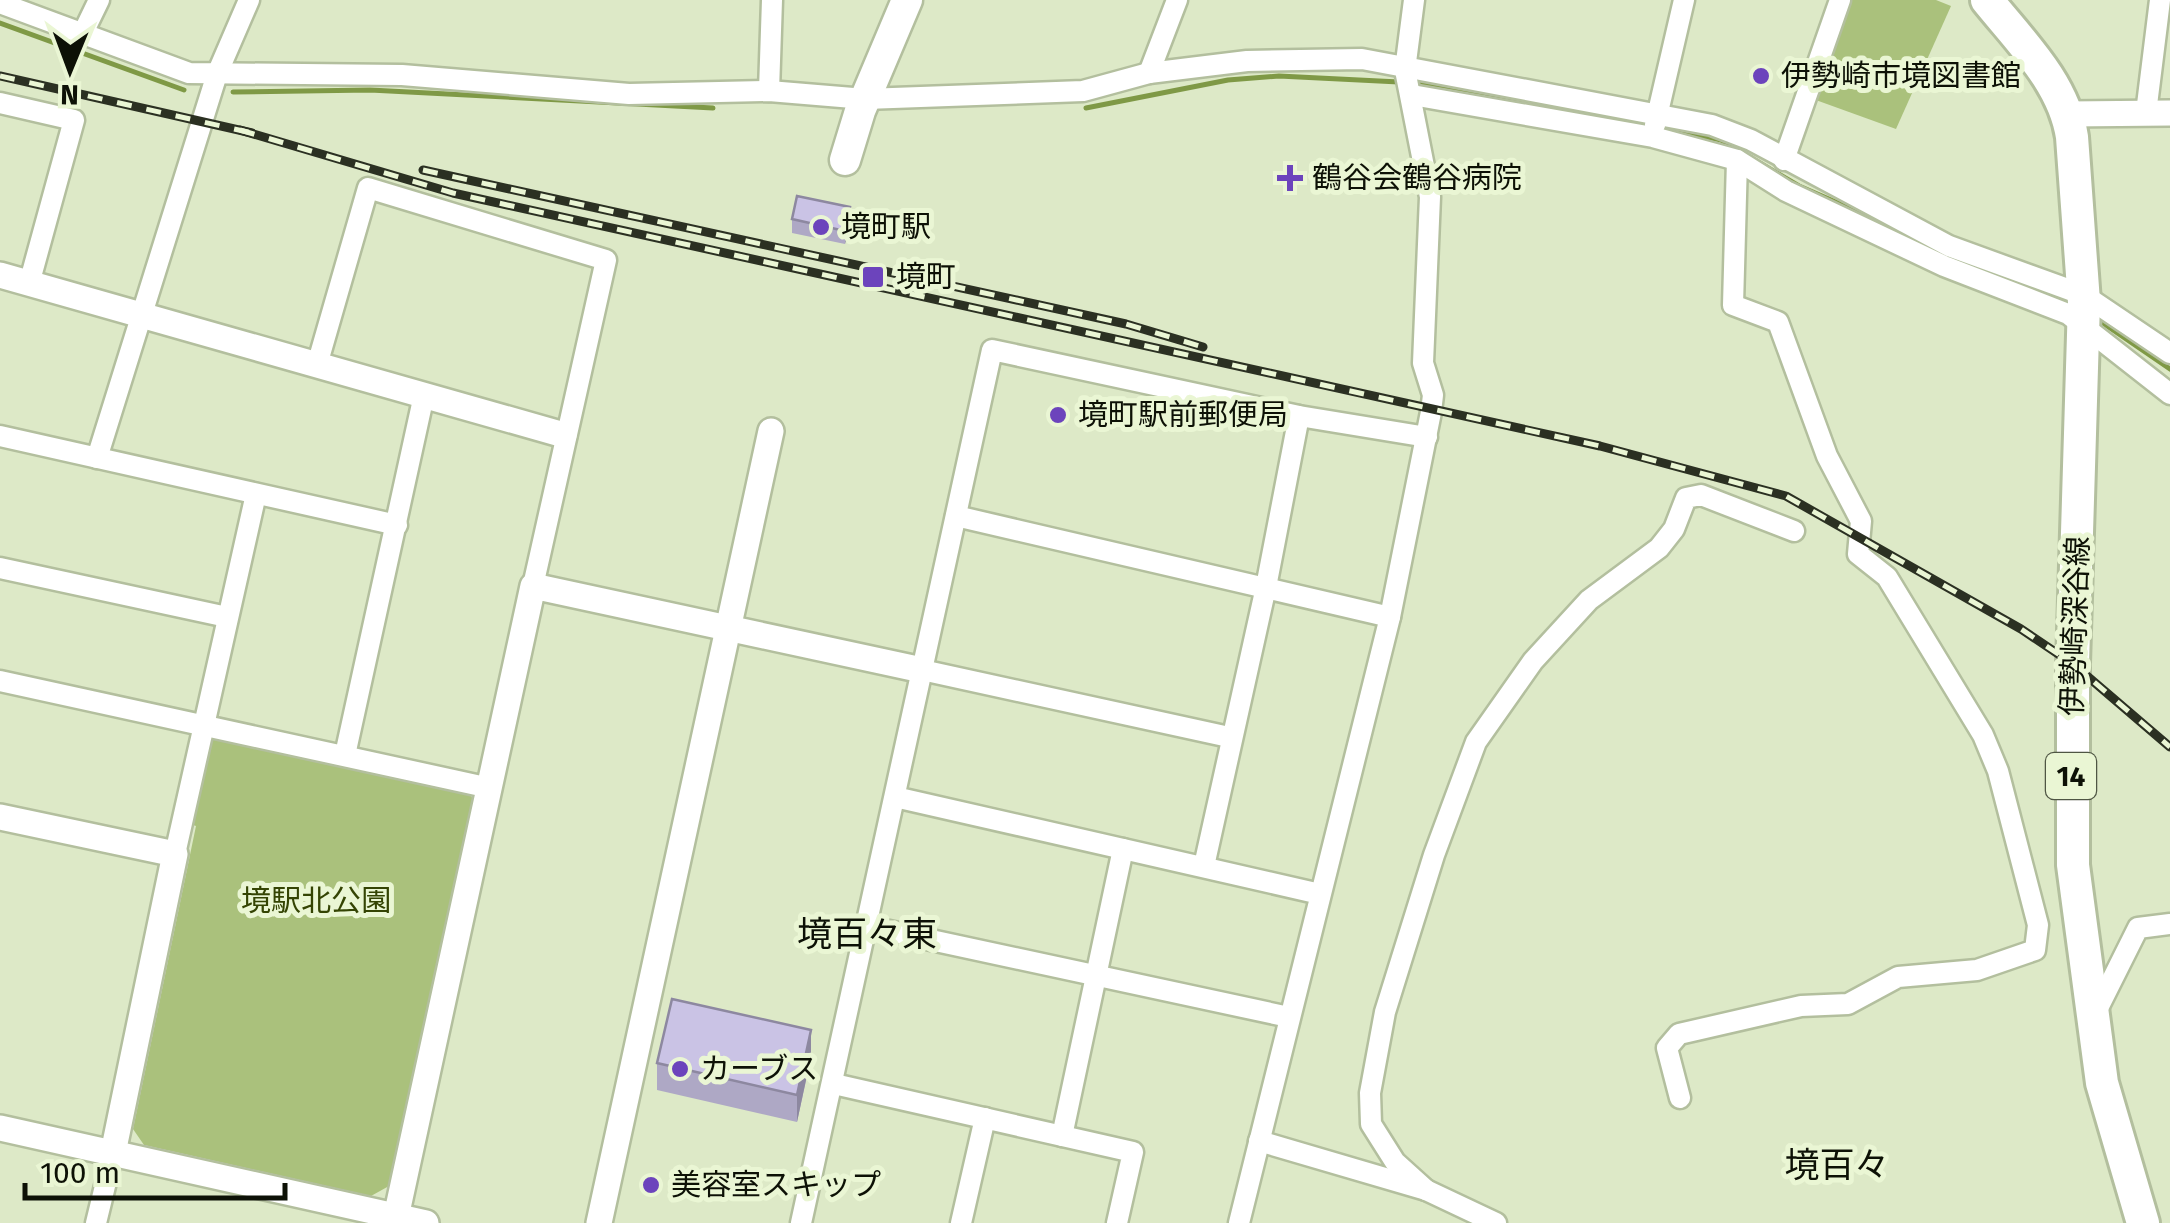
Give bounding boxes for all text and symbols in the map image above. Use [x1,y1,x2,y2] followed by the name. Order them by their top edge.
[20,20,120,120] north arrow
[1781,58,2021,94] place label: 伊勢崎市境図書館
[1750,65,1772,87] marker: 伊勢崎市境図書館
[60,78,79,111] text: N
[1312,160,1522,196] place label: 鶴谷会鶴谷病院
[1277,165,1303,191] marker: 鶴谷会鶴谷病院
[841,209,931,245] place label: 境町駅
[810,216,832,238] marker: 境町駅
[896,259,956,295] place label: 境町
[860,264,886,290] marker: 境町
[1078,397,1288,433] place label: 境町駅前郵便局
[1047,404,1069,426] marker: 境町駅前郵便局
[2054,535,2096,717] street label: 伊勢崎深谷線
[2046,753,2096,799] road number: 14
[241,883,391,919] park label: 境駅北公園
[797,913,937,955] district label: 境百々東
[700,1051,818,1087] place label: カーブス
[669,1058,691,1080] marker: カーブス
[25,1138,285,1200] scale bar
[1784,1144,1890,1186] district label: 境百々
[40,1155,120,1191] text: 100 m
[671,1167,881,1203] place label: 美容室スキップ
[640,1174,662,1196] marker: 美容室スキップ

